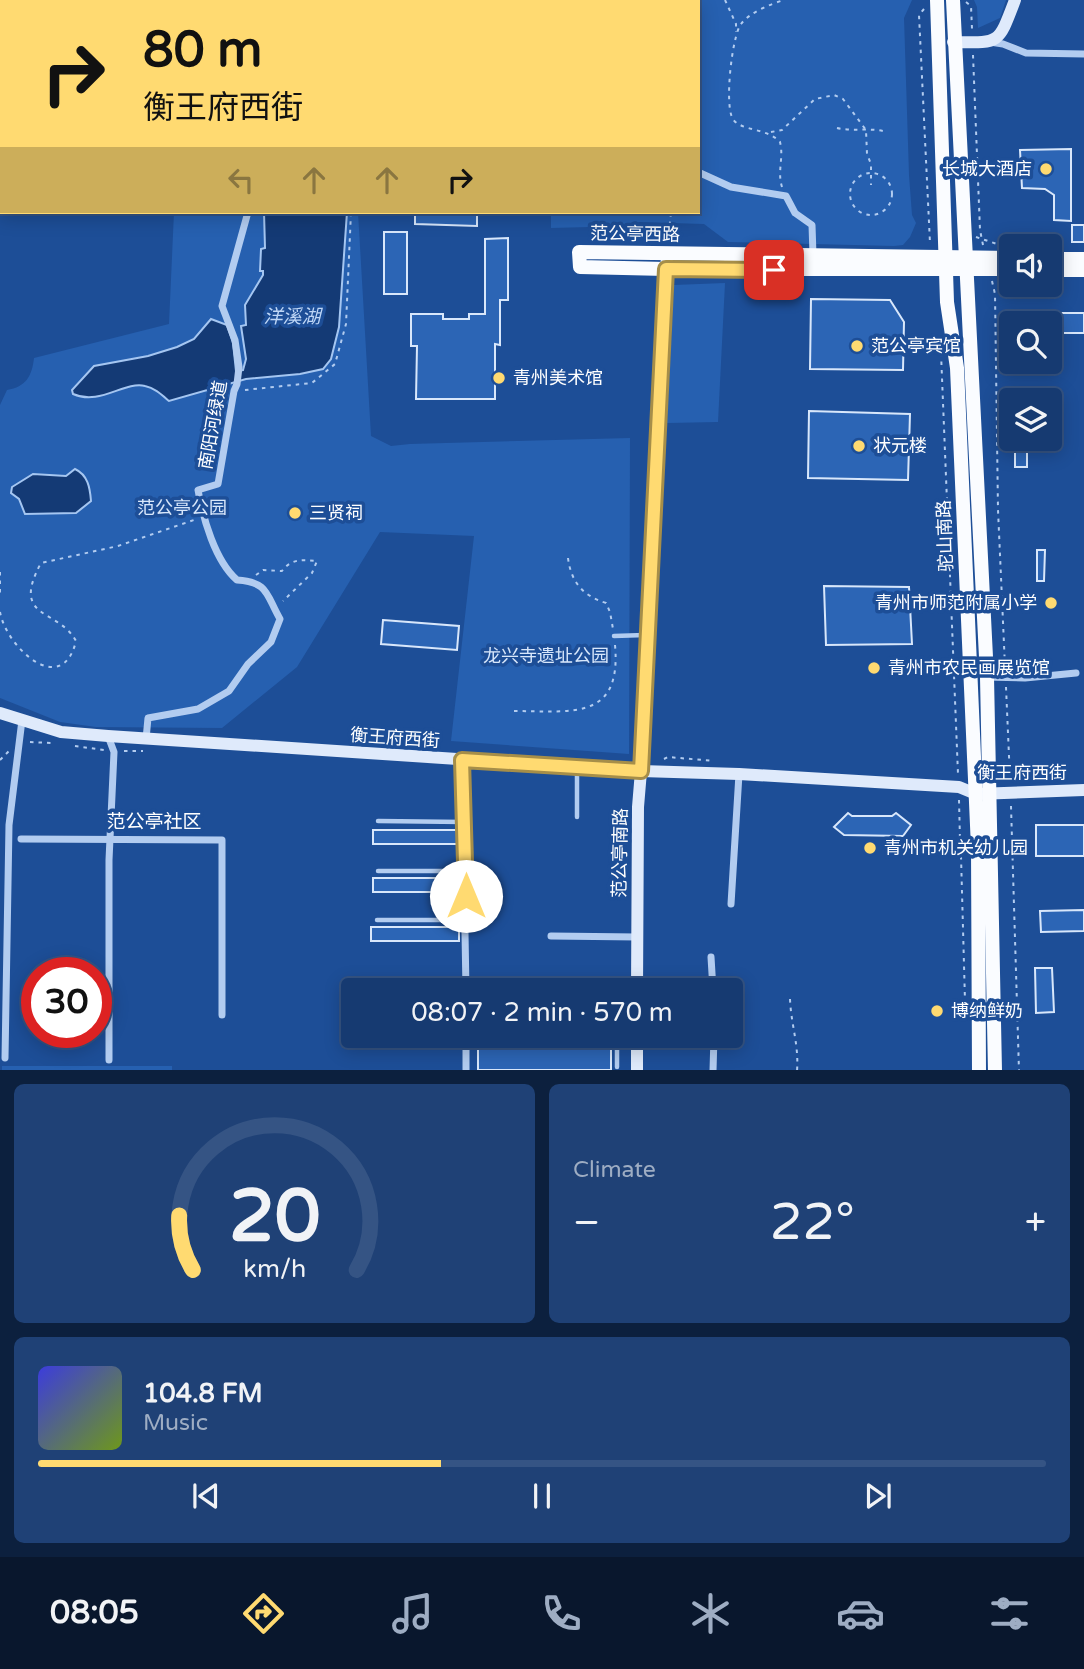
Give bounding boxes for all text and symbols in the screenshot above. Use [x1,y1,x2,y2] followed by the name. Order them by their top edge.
[143,21,262,80] text: 80 m
[28,28,119,119] icon: right
[143,89,303,127] text: 衡王府西街
[942,158,1032,180] place label: 长城大酒店
[222,161,260,199] icon: left
[295,161,333,199] icon: ahead
[368,161,406,199] icon: ahead
[441,161,479,199] icon: right
[1038,161,1054,177] marker: 长城大酒店
[590,222,680,246] street label: 范公亭西路
[999,234,1062,451] map controls
[999,234,1062,297] button: sound
[744,240,804,300] pin
[755,251,793,289] icon: arrive
[263,306,323,328] water label: 洋溪湖
[999,311,1062,374] button: search
[871,335,961,357] place label: 范公亭宾馆
[849,338,865,354] marker: 范公亭宾馆
[513,367,603,389] place label: 青州美术馆
[491,370,507,386] marker: 青州美术馆
[194,379,232,471] street label: 南阳河绿道
[999,388,1062,451] button: layers
[873,435,927,457] place label: 状元楼
[851,438,867,454] marker: 状元楼
[137,497,227,519] park label: 范公亭公园
[933,500,957,572] street label: 驼山南路
[309,502,363,524] place label: 三贤祠
[287,505,303,521] marker: 三贤祠
[875,592,1037,614] place label: 青州市师范附属小学
[1043,595,1059,611] marker: 青州市师范附属小学
[483,645,609,667] park label: 龙兴寺遗址公园
[888,657,1050,679] place label: 青州市农民画展览馆
[866,660,882,676] marker: 青州市农民画展览馆
[349,724,441,752] street label: 衡王府西街
[977,762,1067,784] street label: 衡王府西街
[608,808,632,898] street label: 范公亭南路
[106,811,202,833] district label: 范公亭社区
[884,837,1028,859] place label: 青州市机关幼儿园
[862,840,878,856] marker: 青州市机关幼儿园
[429,859,503,933] position arrow
[21,957,112,1048] speed limit sign: 30
[411,997,673,1028] text: 08:07 · 2 min · 570 m
[951,1000,1023,1022] place label: 博纳鲜奶
[929,1003,945,1019] marker: 博纳鲜奶
[573,1156,656,1184] text: Climate
[229,1173,320,1261] text: 20
[770,1191,855,1254] text: 22°
[573,1200,600,1246] text: −
[1025,1200,1046,1246] text: +
[243,1253,306,1283] text: km/h
[143,1378,263,1409] text: 104.8 FM
[143,1409,208,1437] text: Music
[187,1477,225,1515] icon: previous
[523,1477,561,1515] icon: pause
[859,1477,897,1515] icon: next
[239,1589,288,1638] icon: directions
[388,1589,437,1638] icon: music
[537,1589,586,1638] icon: phone
[686,1589,735,1638] icon: climate
[836,1589,885,1638] icon: car
[985,1589,1034,1638] icon: filters
[50,1594,139,1632] text: 08:05

